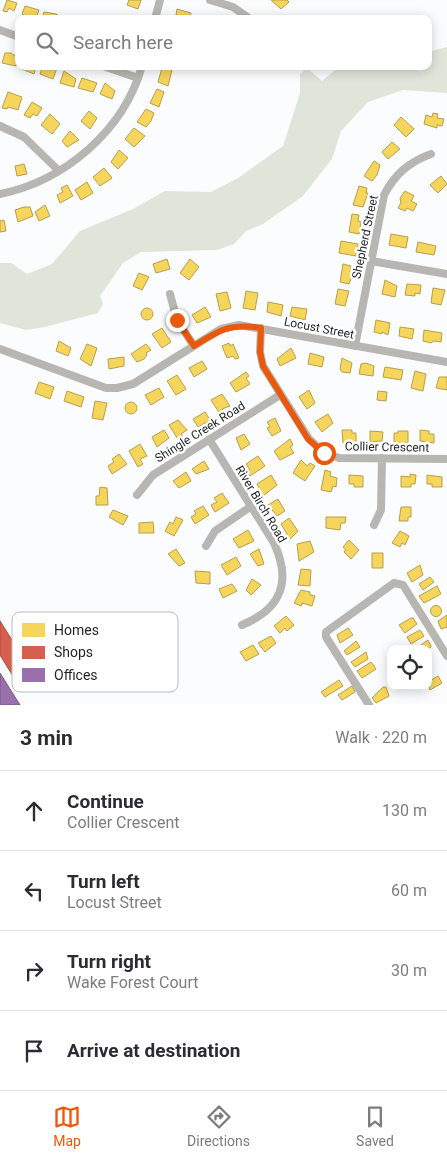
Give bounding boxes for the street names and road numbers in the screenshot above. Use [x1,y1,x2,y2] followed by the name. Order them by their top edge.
[349,194,381,280] street label: Shepherd Street
[283,314,355,342] street label: Locust Street
[152,399,248,465] street label: Shingle Creek Road
[345,439,429,455] street label: Collier Crescent
[233,463,289,545] street label: River Birch Road

